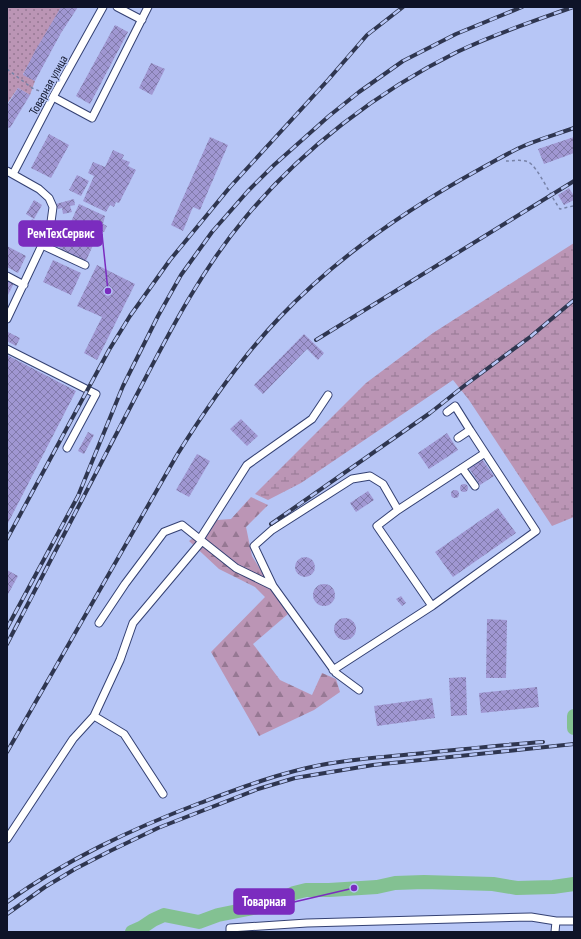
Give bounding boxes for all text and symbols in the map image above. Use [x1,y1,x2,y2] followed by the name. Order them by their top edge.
[25,52,71,117] street label: Товарная улица
[19,221,102,246] callout: РемТехСервис
[27,225,95,242] text: РемТехСервис
[234,889,294,914] callout: Товарная
[242,893,286,910] text: Товарная

